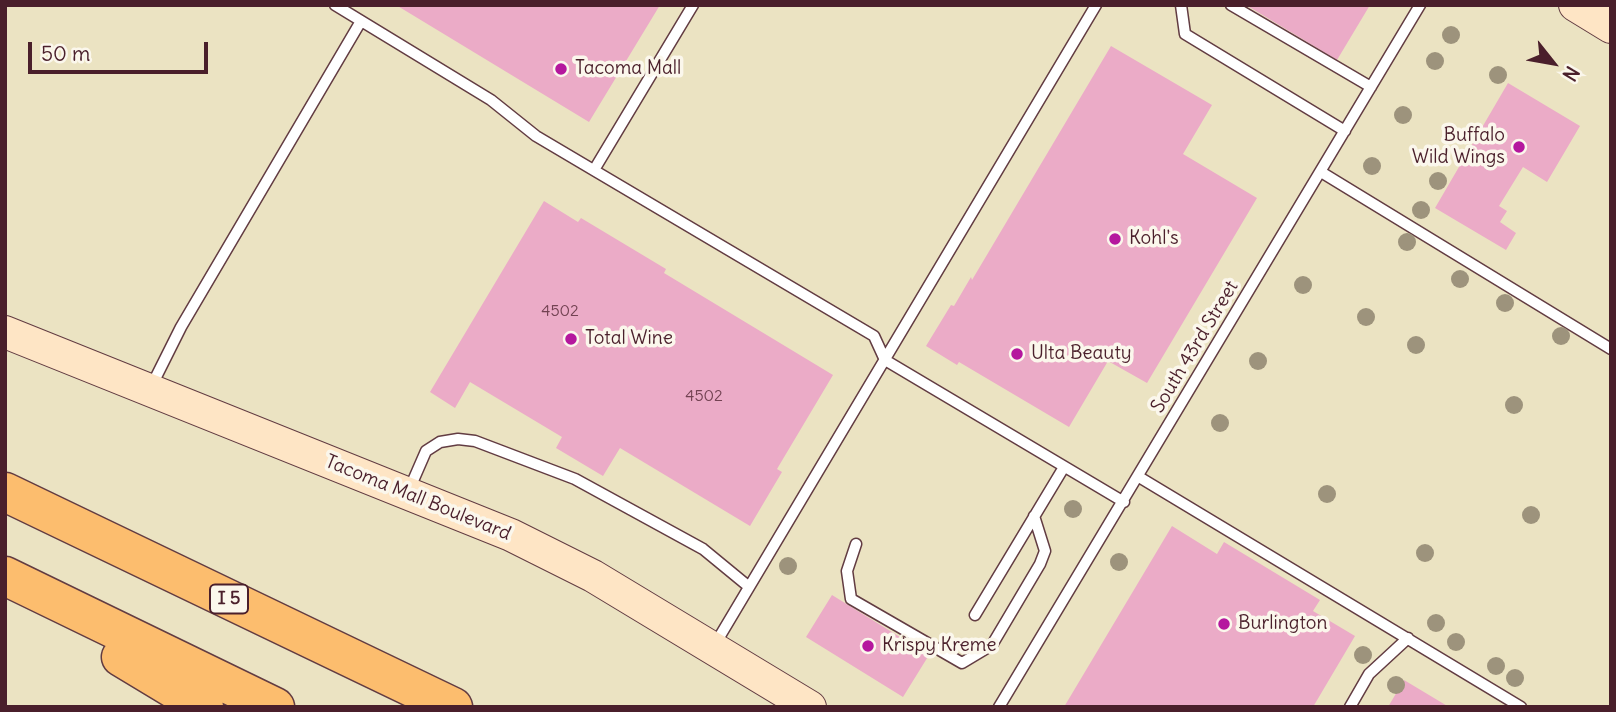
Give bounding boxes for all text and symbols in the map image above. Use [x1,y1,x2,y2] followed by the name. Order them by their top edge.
[32,28,212,72] scale bar
[1518,28,1588,98] north arrow
[41,40,90,67] text: 50 m
[575,58,681,80] place label: Tacoma Mall
[553,61,569,77] marker: Tacoma Mall
[1557,62,1585,86] text: N
[1412,125,1505,169] place label: Buffalo Wild Wings
[1511,139,1527,155] marker: Buffalo Wild Wings
[1129,228,1179,250] place label: Kohl's
[1107,231,1123,247] marker: Kohl's
[1147,277,1243,417] street label: South 43rd Street
[541,301,579,321] house number: 4502
[585,328,673,350] place label: Total Wine
[563,331,579,347] marker: Total Wine
[1031,343,1132,365] place label: Ulta Beauty
[1009,346,1025,362] marker: Ulta Beauty
[685,386,723,406] house number: 4502
[322,450,514,546] street label: Tacoma Mall Boulevard
[210,584,248,614] road number: I 5
[1238,613,1327,635] place label: Burlington
[1216,616,1232,632] marker: Burlington
[882,635,997,657] place label: Krispy Kreme
[860,638,876,654] marker: Krispy Kreme

